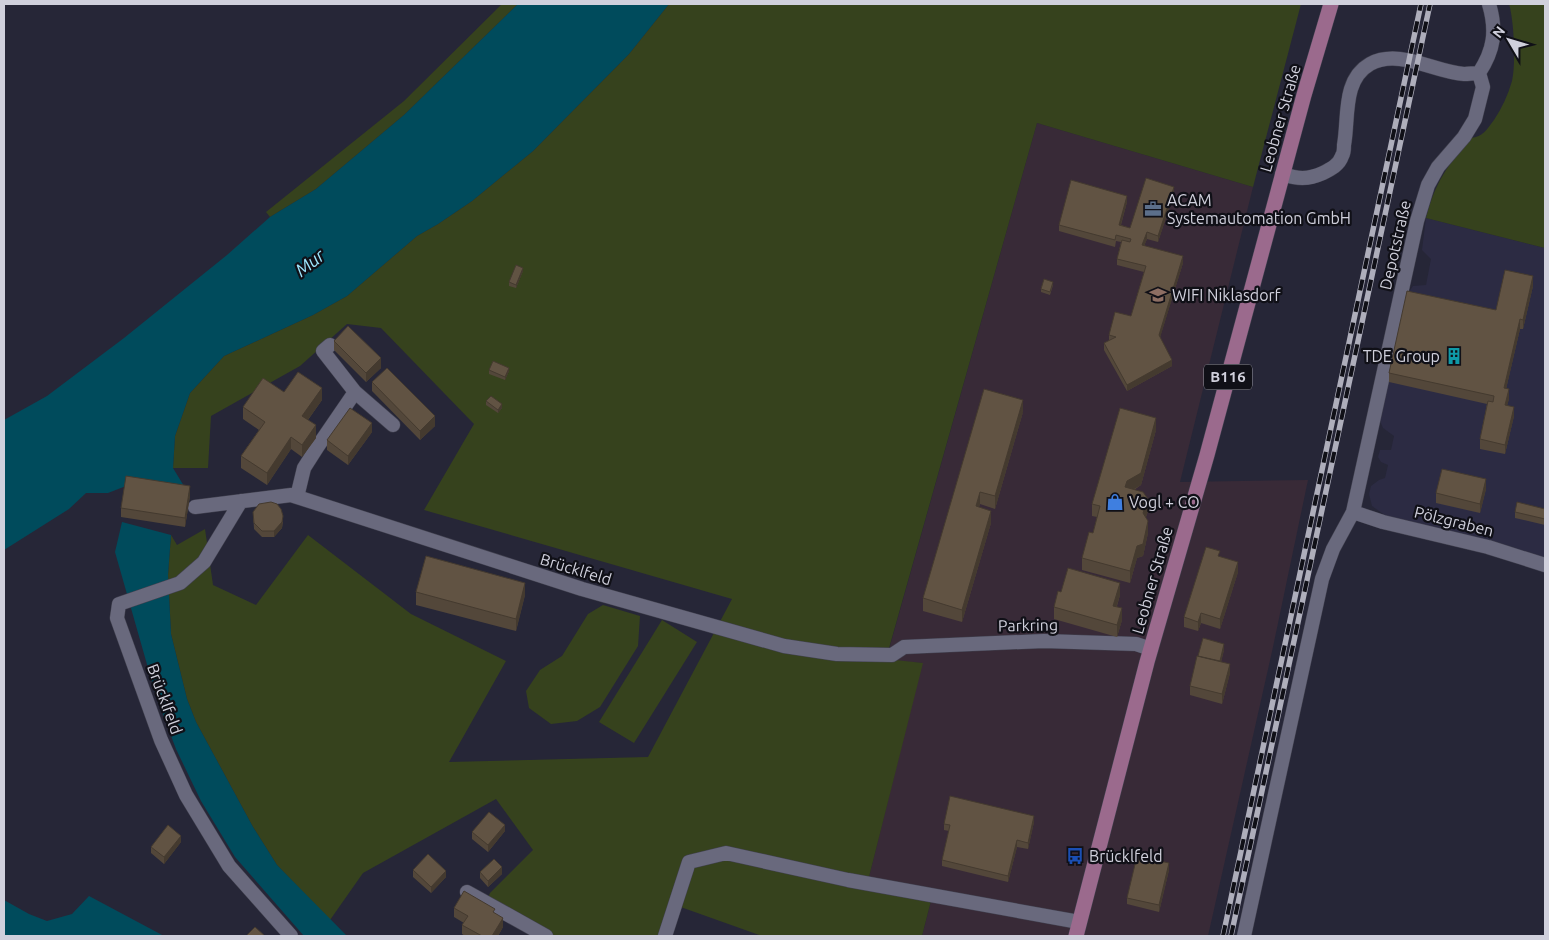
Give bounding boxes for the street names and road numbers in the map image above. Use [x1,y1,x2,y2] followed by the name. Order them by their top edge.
[1256,62,1304,174] street label: Leobner Straße
[1376,199,1414,291] street label: Depotstraße
[1204,364,1252,390] road number: B116
[1413,502,1495,540] street label: Pölzgraben
[1128,524,1176,636] street label: Leobner Straße
[538,550,614,588] street label: Brücklfeld
[998,615,1058,635] street label: Parkring
[144,661,186,737] street label: Brücklfeld

